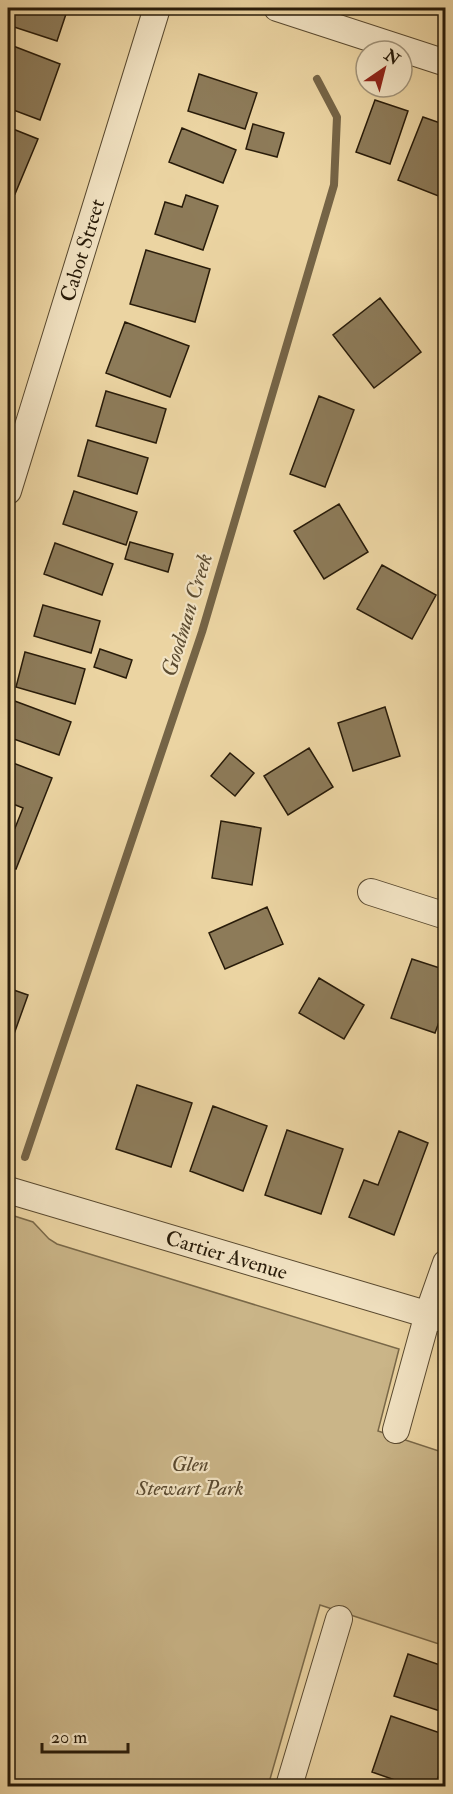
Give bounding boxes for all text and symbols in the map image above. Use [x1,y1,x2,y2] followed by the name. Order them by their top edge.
[354,39,414,99] north arrow
[380,45,404,70] text: N
[54,195,111,305] street label: Cabot Street
[155,550,219,680] water label: Goodman Creek
[162,1224,291,1286] street label: Cartier Avenue
[135,1451,244,1502] park label: Glen Stewart Park
[42,1716,128,1754] scale bar
[51,1726,87,1749] text: 20 m

